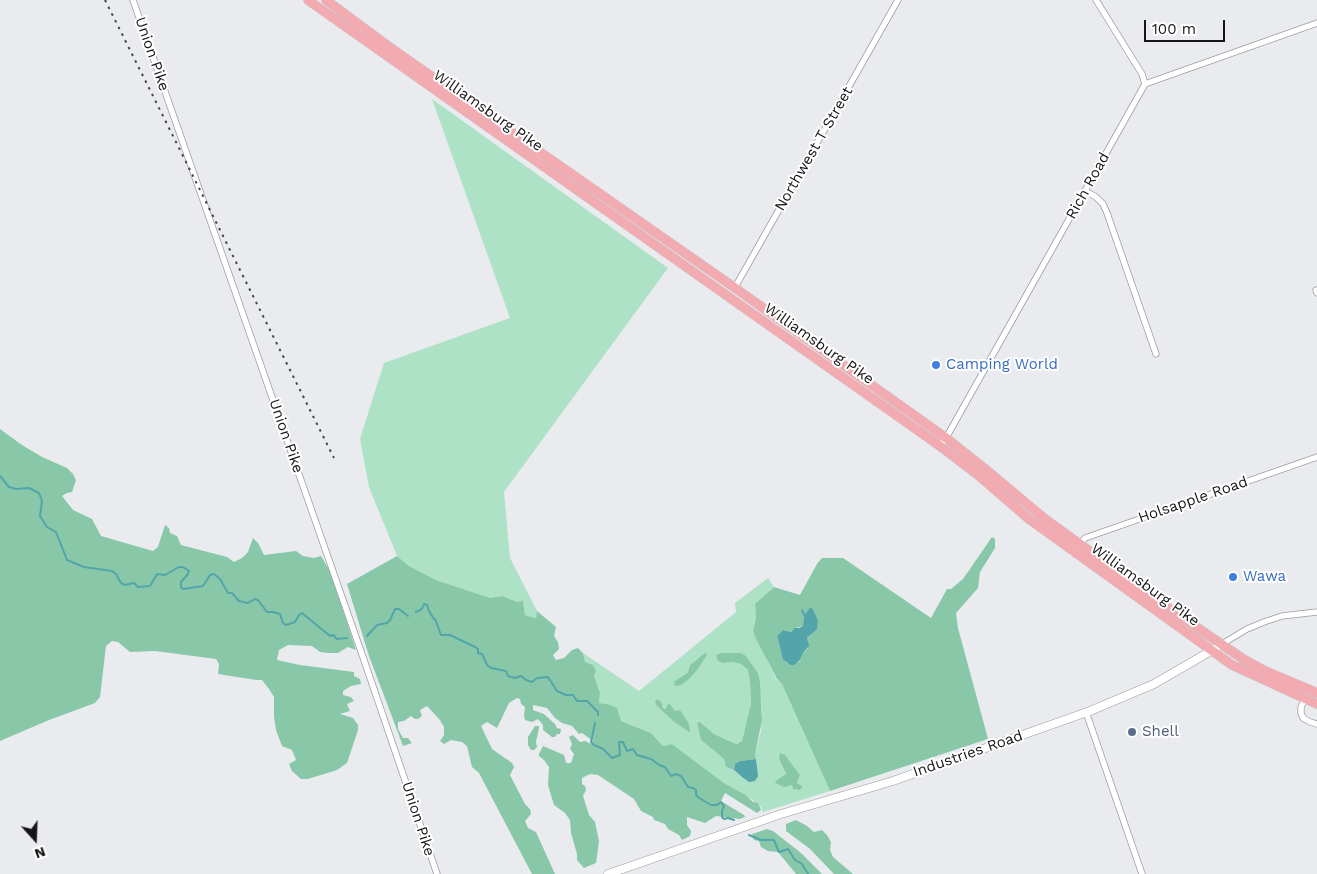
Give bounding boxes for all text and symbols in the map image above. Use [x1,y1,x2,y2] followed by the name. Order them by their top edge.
[1147,10,1228,42] scale bar
[131,15,173,93] street label: Union Pike
[1152,20,1196,38] text: 100 m
[430,66,546,156] street label: Williamsburg Pike
[771,84,857,214] street label: Northwest T Street
[1062,150,1114,222] street label: Rich Road
[761,299,877,389] street label: Williamsburg Pike
[946,356,1058,374] place label: Camping World
[930,359,942,371] marker: Camping World
[265,397,307,475] street label: Union Pike
[1136,473,1250,527] street label: Holsapple Road
[1087,540,1203,630] street label: Williamsburg Pike
[1243,568,1286,586] place label: Wawa
[1227,571,1239,583] marker: Wawa
[1142,723,1179,741] place label: Shell
[1126,726,1138,738] marker: Shell
[911,727,1025,781] street label: Industries Road
[398,779,438,859] street label: Union Pike
[10,814,60,864] north arrow
[33,844,48,862] text: N

